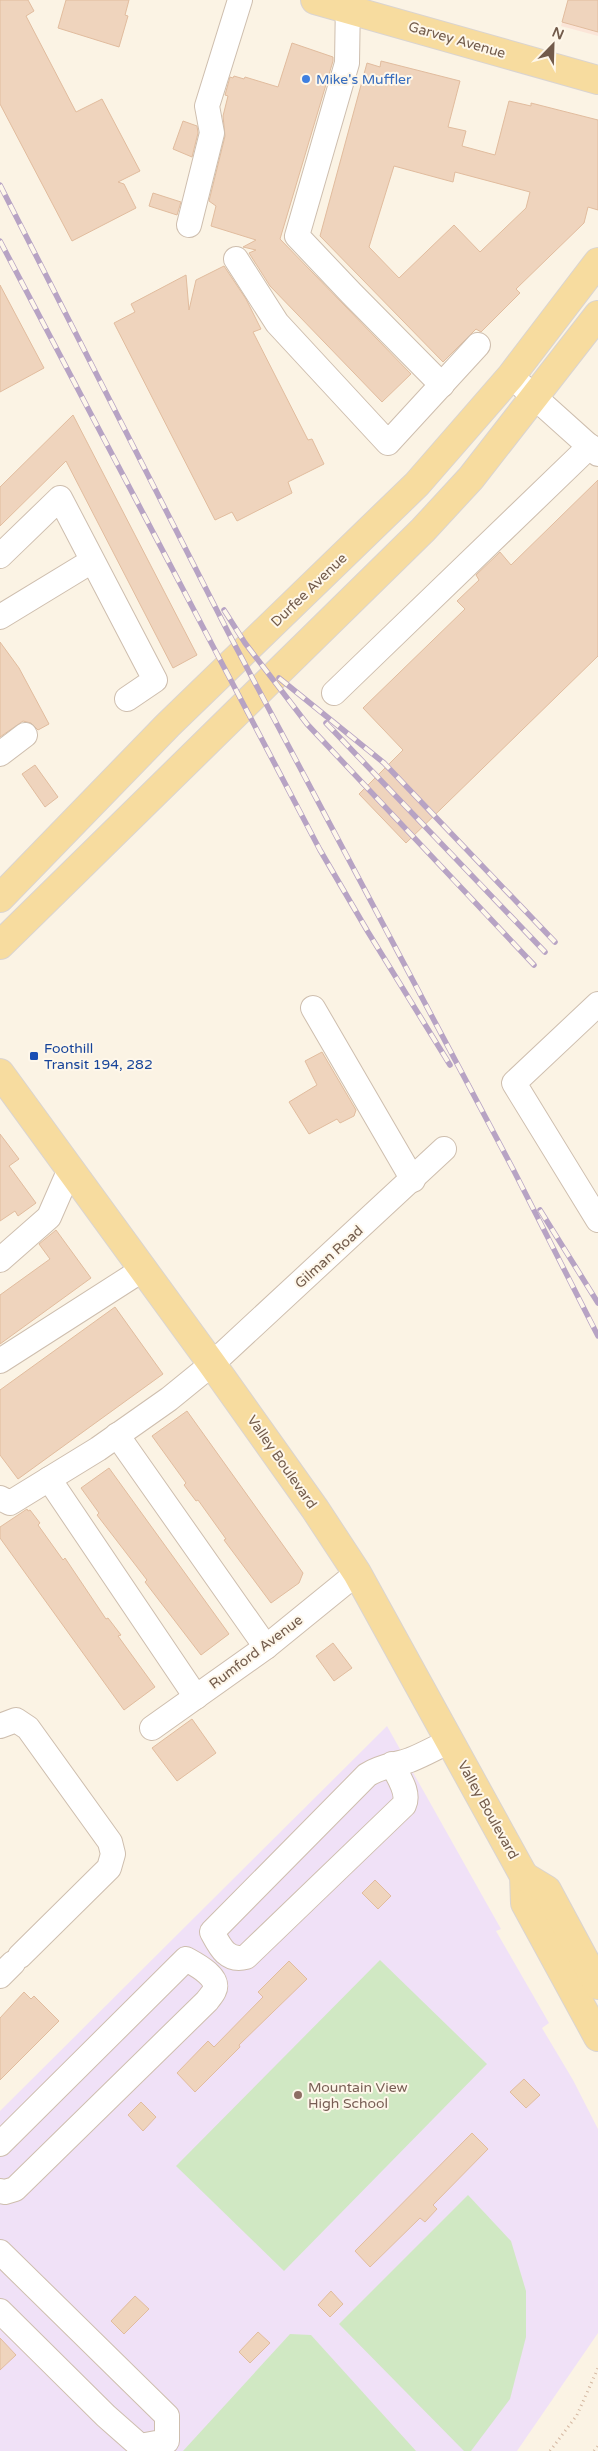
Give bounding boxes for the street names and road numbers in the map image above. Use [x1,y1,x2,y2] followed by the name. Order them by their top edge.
[406,18,508,62] street label: Garvey Avenue
[268,550,351,630] street label: Durfee Avenue
[291,1222,367,1292] street label: Gilman Road
[243,1412,321,1512] street label: Valley Boulevard
[206,1611,306,1693] street label: Rumford Avenue
[454,1758,522,1862] street label: Valley Boulevard

